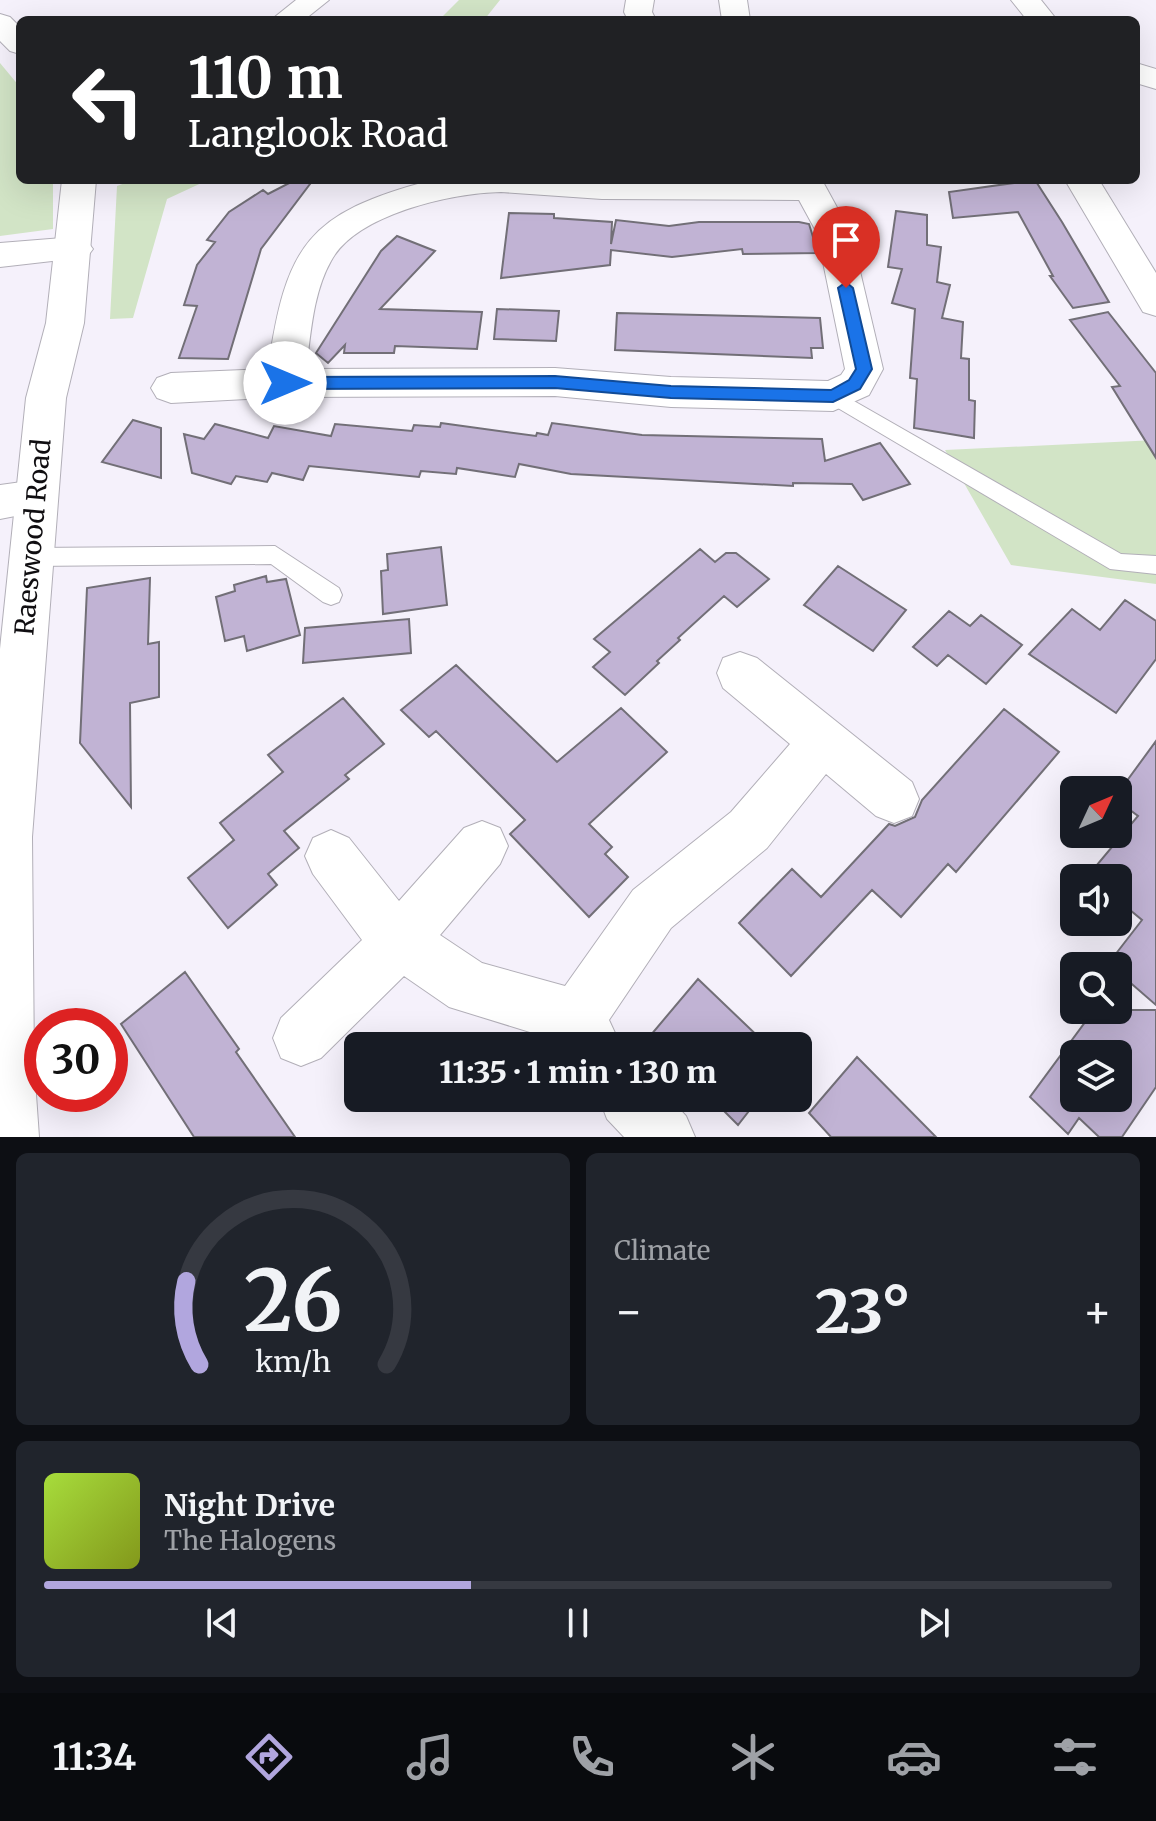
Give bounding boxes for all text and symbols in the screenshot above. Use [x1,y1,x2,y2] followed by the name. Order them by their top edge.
[188,43,343,113] text: 110 m
[56,48,160,152] icon: left
[188,112,448,157] text: Langlook Road
[812,206,880,288] pin
[824,218,868,262] icon: arrive
[243,341,327,425] position arrow
[7,437,58,637] street label: Raeswood Road
[1060,776,1132,848] north arrow
[1060,776,1132,1112] map controls
[1060,864,1132,936] button: sound
[1060,952,1132,1024] button: search
[24,1008,128,1112] speed limit sign: 30
[1060,1040,1132,1112] button: layers
[439,1053,717,1091] text: 11:35 · 1 min · 130 m
[614,1234,710,1267] text: Climate
[244,1249,342,1354] text: 26
[815,1274,911,1349] text: 23°
[614,1284,643,1339] text: −
[1083,1284,1112,1339] text: +
[255,1344,331,1380] text: km/h
[164,1486,335,1524] text: Night Drive
[164,1524,336,1557] text: The Halogens
[200,1601,244,1645] icon: previous
[556,1601,600,1645] icon: pause
[912,1601,956,1645] icon: next
[241,1729,297,1785] icon: directions
[402,1729,458,1785] icon: music
[564,1729,620,1785] icon: phone
[725,1729,781,1785] icon: climate
[886,1729,942,1785] icon: car
[1047,1729,1103,1785] icon: filters
[53,1735,136,1780] text: 11:34

